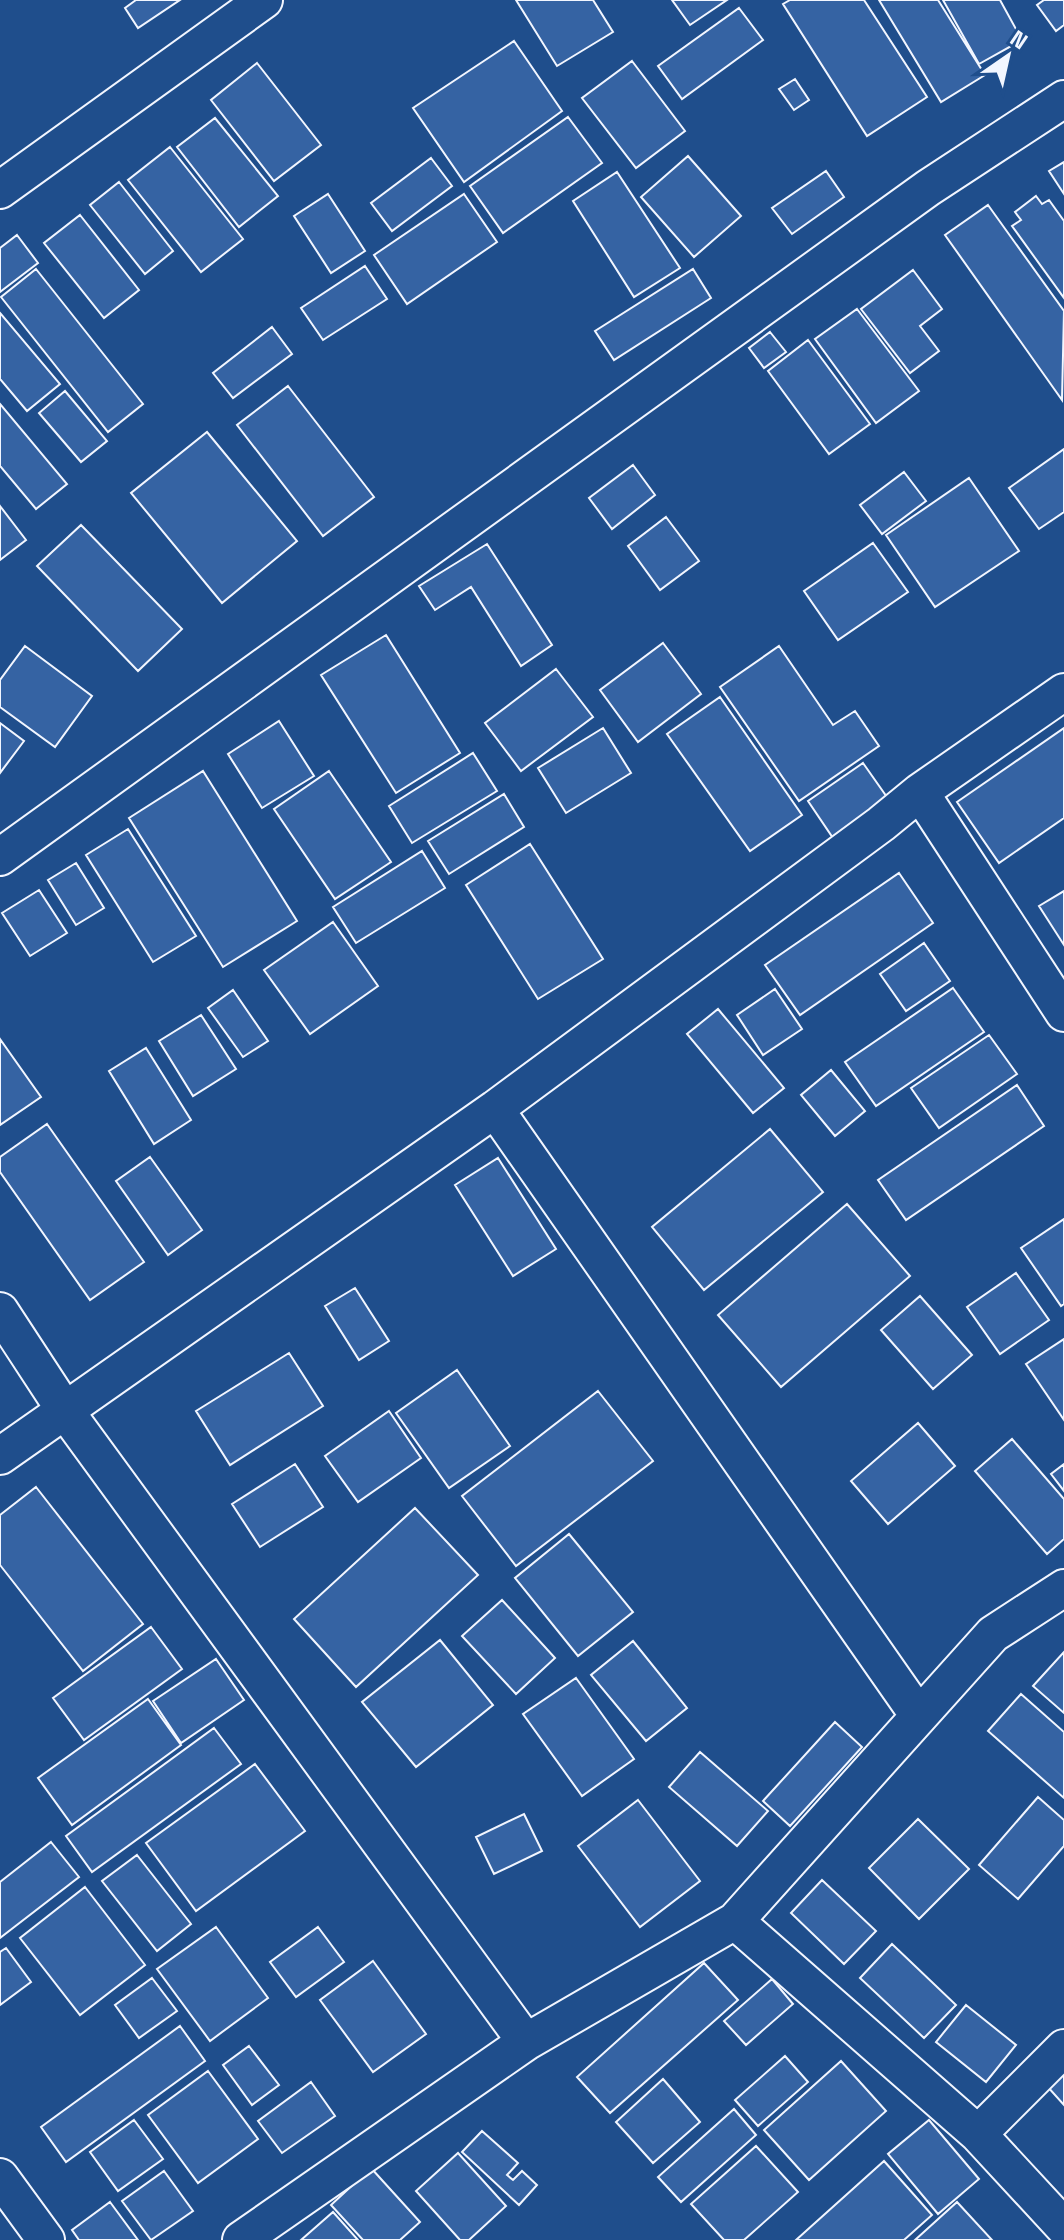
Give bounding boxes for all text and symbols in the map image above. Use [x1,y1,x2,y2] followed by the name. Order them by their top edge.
[968,16,1048,96] north arrow
[1005,24,1033,55] text: N

